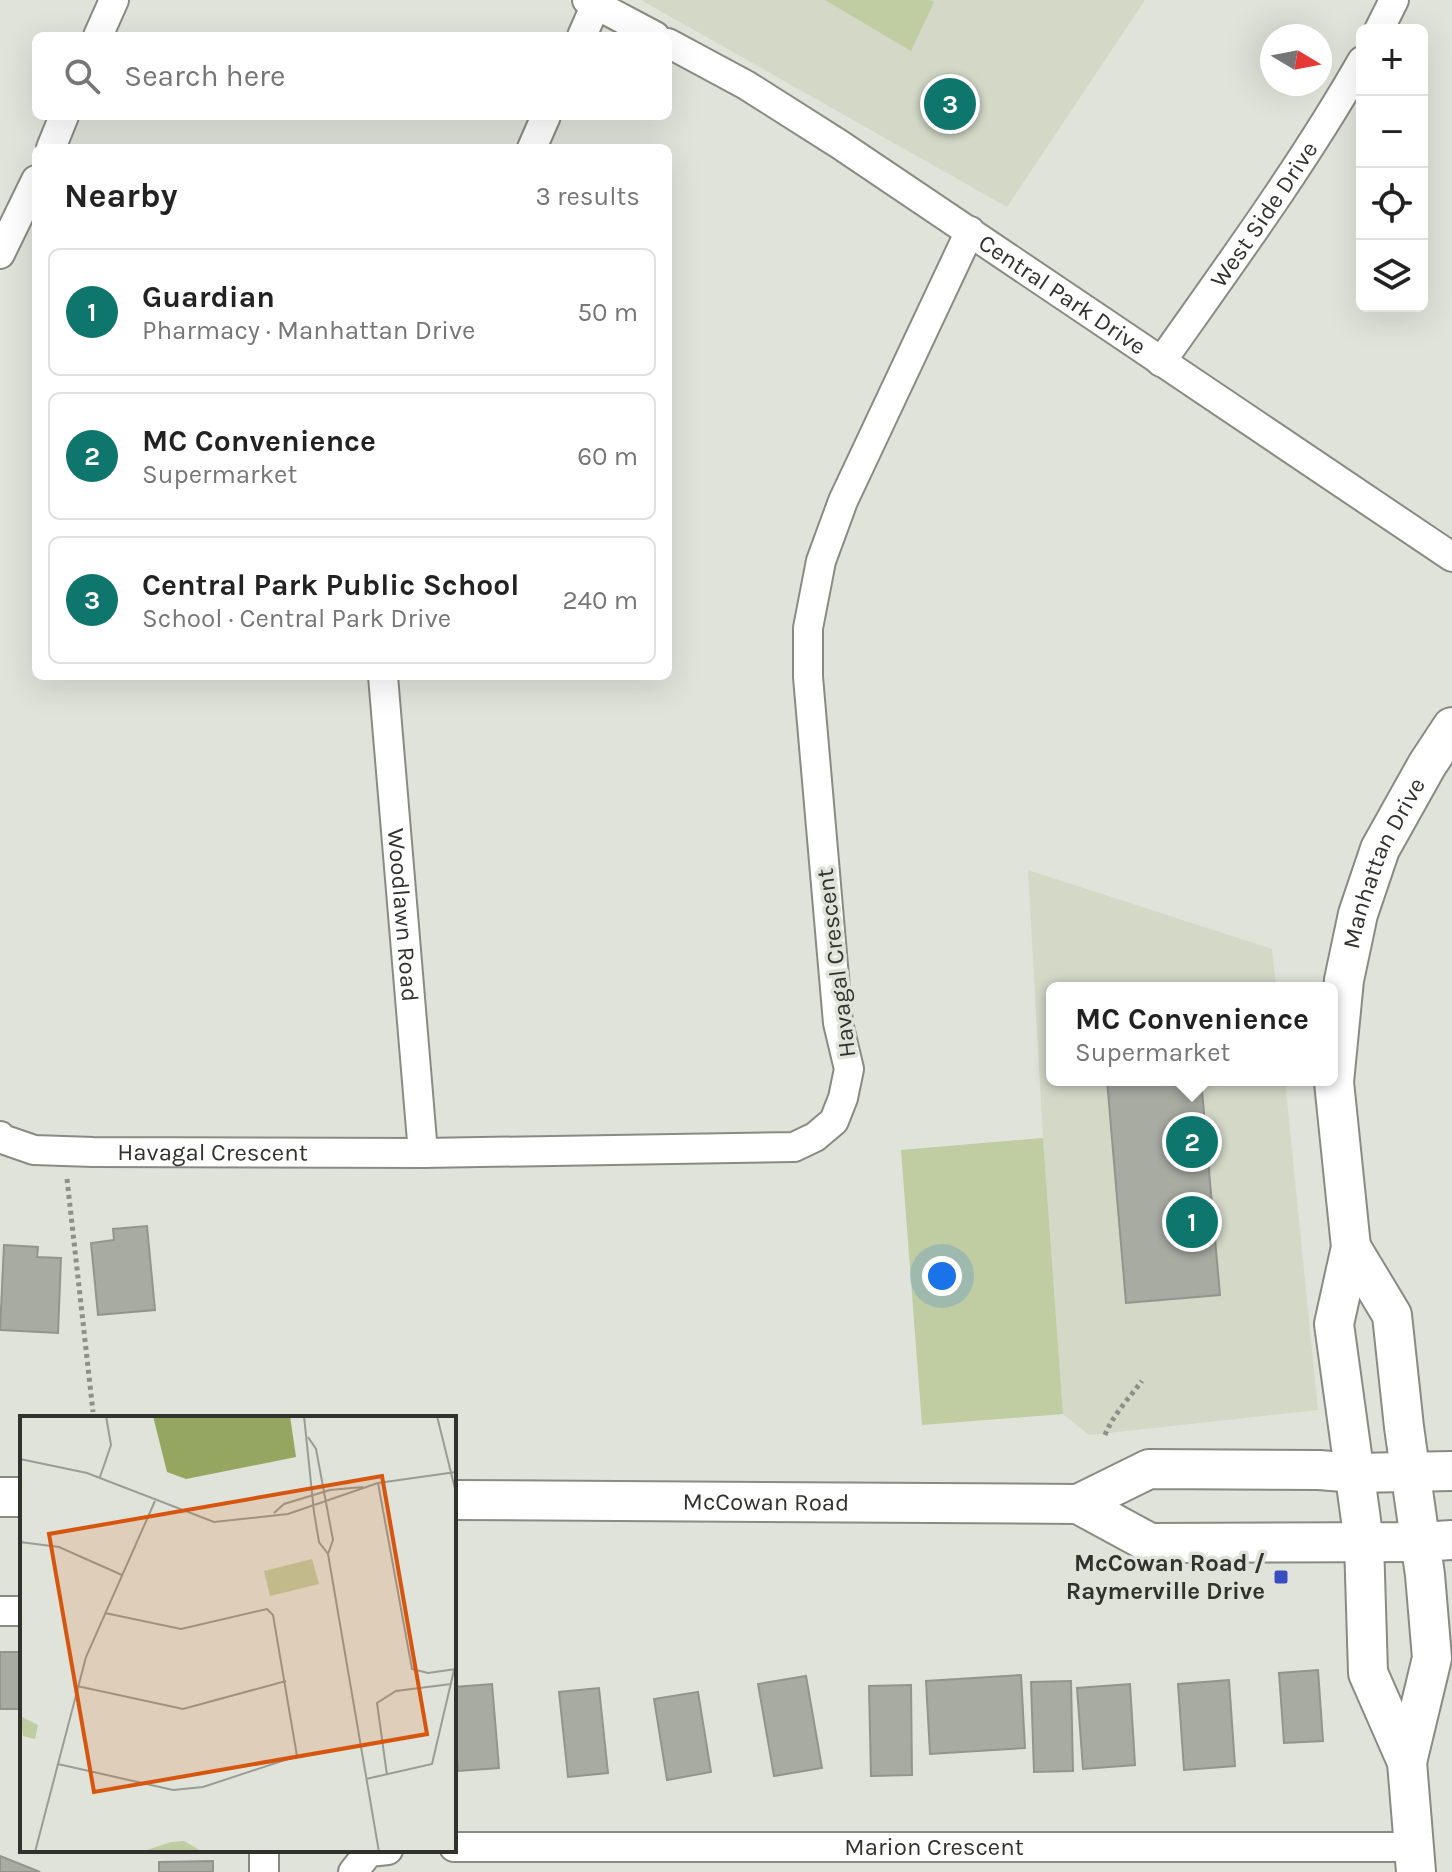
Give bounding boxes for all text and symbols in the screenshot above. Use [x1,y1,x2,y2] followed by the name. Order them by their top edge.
[1260,24,1332,96] north arrow
[1356,24,1428,312] map controls
[1356,24,1428,96] button: +
[32,32,672,120] search box
[60,54,104,98] icon: search
[124,58,285,94] text: Search here
[924,74,976,134] pin: 3
[1356,96,1428,168] button: −
[1204,136,1323,293] street label: West Side Drive
[1356,168,1428,240] button: locate
[64,176,178,216] text: Nearby
[536,181,640,212] text: 3 results
[973,228,1151,361] street label: Central Park Drive
[1356,240,1428,312] button: layers
[142,279,275,315] text: Guardian
[87,297,97,328] text: 1
[577,297,638,328] text: 50 m
[142,315,475,346] text: Pharmacy · Manhattan Drive
[142,423,376,459] text: MC Convenience
[84,441,100,472] text: 2
[577,441,638,472] text: 60 m
[142,459,297,490] text: Supermarket
[142,567,519,603] text: Central Park Public School
[84,585,100,616] text: 3
[562,585,638,616] text: 240 m
[142,603,451,634] text: School · Central Park Drive
[1337,773,1431,951] street label: Manhattan Drive
[382,827,424,1003] street label: Woodlawn Road
[811,867,861,1059] street label: Havagal Crescent
[1046,982,1338,1086] popup
[1075,1001,1309,1037] text: MC Convenience
[1075,1037,1230,1068] text: Supermarket
[1166,1112,1218,1172] pin: 2
[117,1138,308,1167] street label: Havagal Crescent
[1166,1192,1218,1252] pin: 1
[922,1256,962,1296] your location
[20,1416,456,1852] inset map
[683,1487,849,1517] street label: McCowan Road
[1066,1549,1265,1605] place label: McCowan Road / Raymerville Drive
[1272,1568,1290,1586] marker: McCowan Road / Raymerville Drive
[844,1833,1024,1861] street label: Marion Crescent

